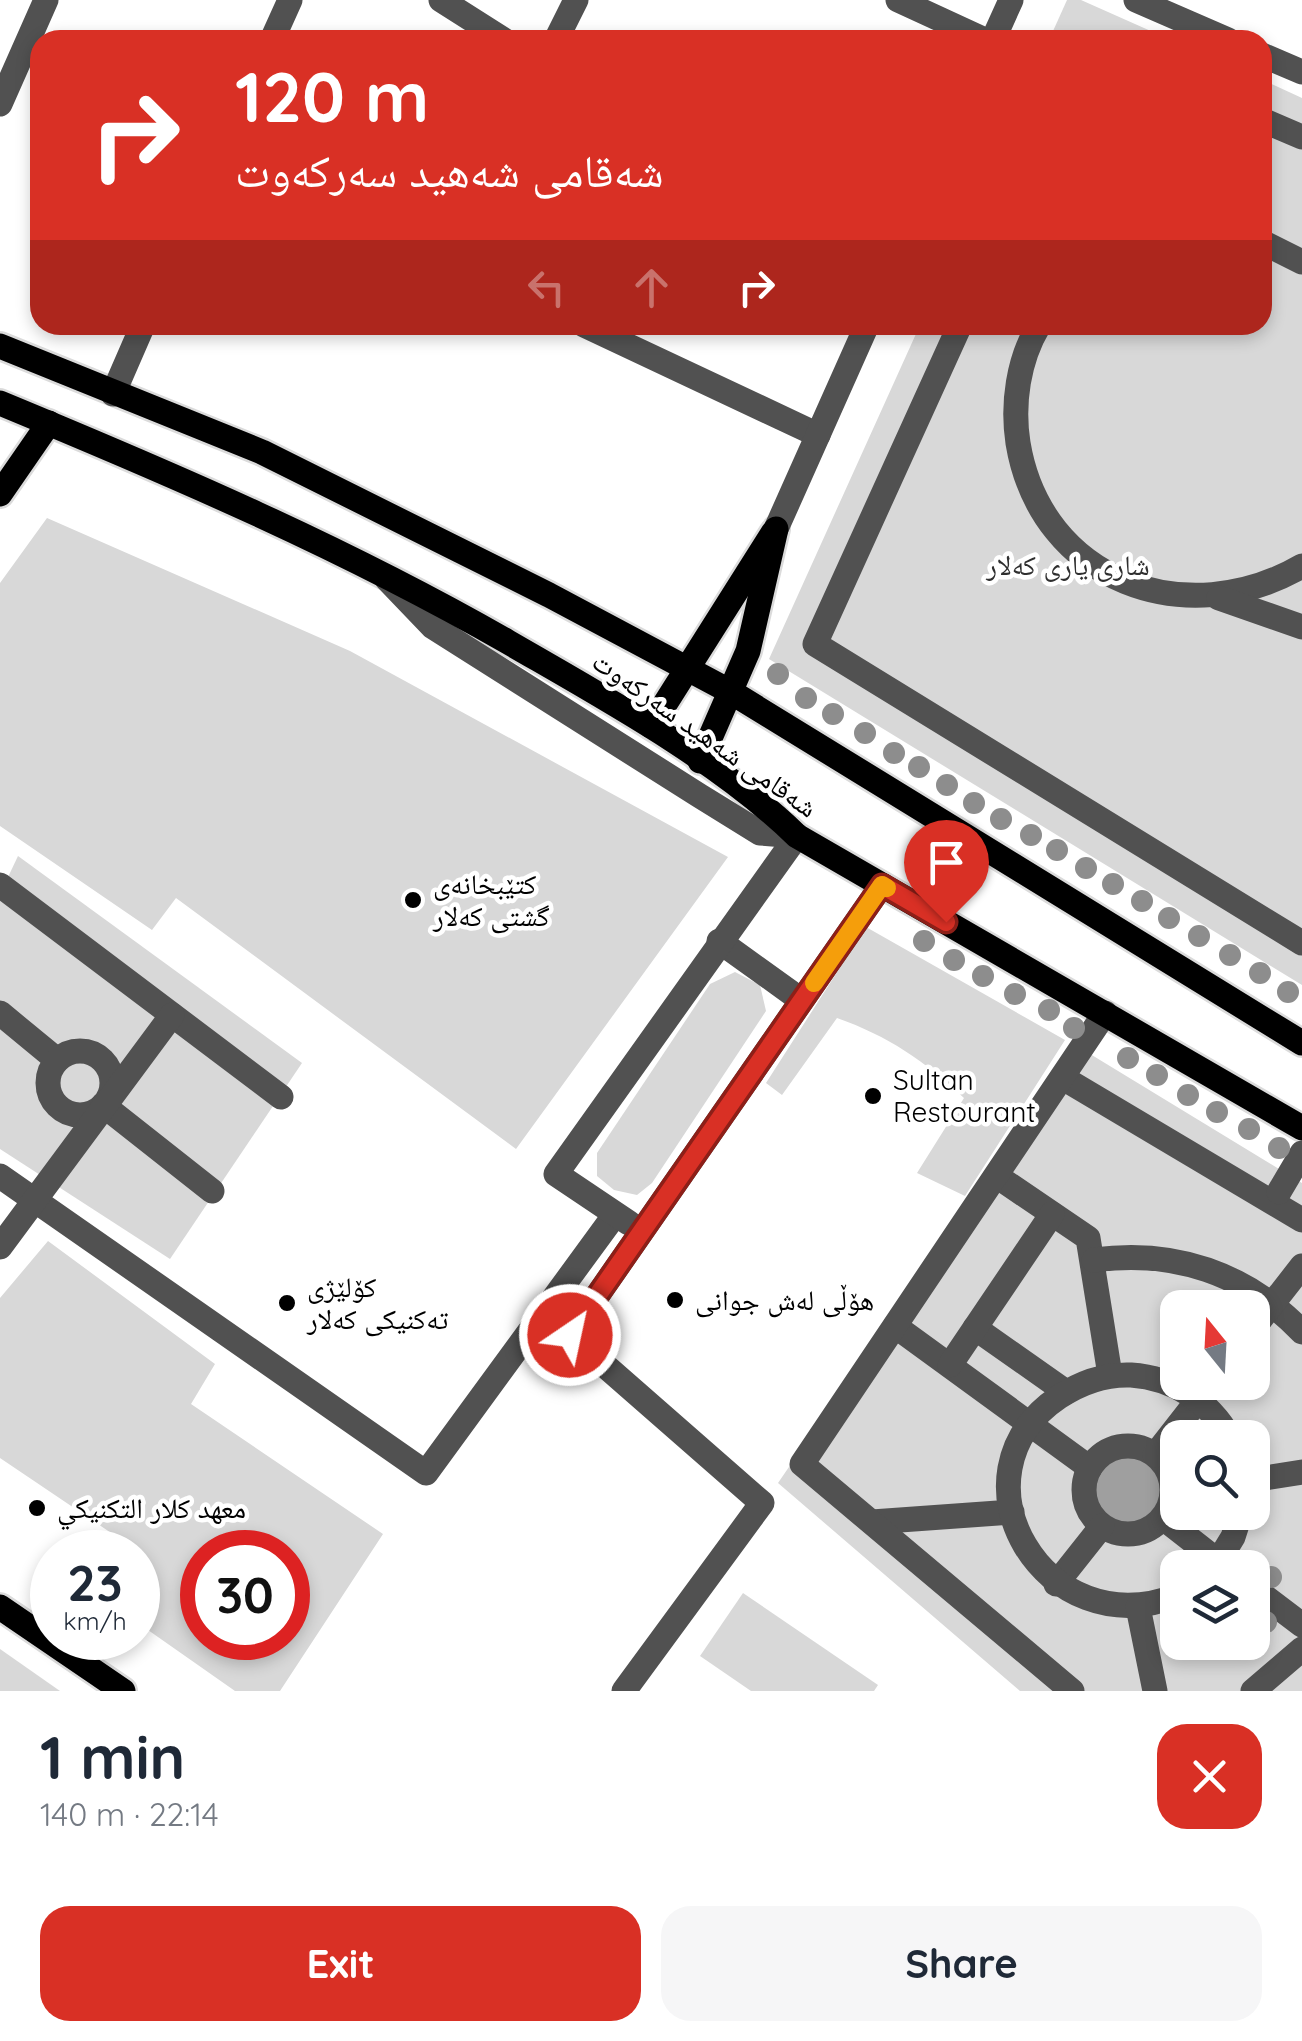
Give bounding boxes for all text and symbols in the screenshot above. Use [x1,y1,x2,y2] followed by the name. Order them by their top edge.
[235,52,429,140] text: 120 m
[70,70,200,200] icon: right
[235,142,664,198] text: شەقامی شەهید سەرکەوت
[519,260,574,315] icon: left
[624,260,679,315] icon: ahead
[729,260,784,315] icon: right
[985,547,1150,582] park label: شاری یاری کەلار
[585,643,825,825] street label: شەقامی شەهید سەرکەوت
[904,820,989,923] pin
[919,835,974,890] icon: arrive
[432,866,550,934] place label: کتێبخانەی گشتی کەلار
[402,889,424,911] marker: کتێبخانەی گشتی کەلار
[893,1062,1036,1129] place label: Sultan Restourant
[862,1085,884,1107] marker: Sultan Restourant
[306,1269,448,1337] place label: کۆلێژی تەکنیکی کەلار
[695,1282,874,1318] place label: هۆڵی لەش جوانی
[518,1283,622,1387] position arrow
[664,1289,686,1311] marker: هۆڵی لەش جوانی
[1160,1290,1270,1400] north arrow
[1160,1290,1270,1660] map controls
[276,1292,298,1314] marker: کۆلێژی تەکنیکی کەلار
[1160,1420,1270,1530] button: search
[57,1490,246,1531] place label: معهد كلار التكنيكي
[26,1497,48,1519] marker: معهد كلار التكنيكي
[180,1530,310,1660] speed limit sign: 30
[1160,1550,1270,1660] button: layers
[67,1551,123,1614] text: 23
[63,1605,127,1636] text: km/h
[40,1719,185,1794] text: 1 min
[1157,1724,1262,1829] button: close
[40,1794,219,1834] text: 140 m · 22:14
[40,1906,641,2021] button: Exit
[661,1906,1262,2021] button: Share

